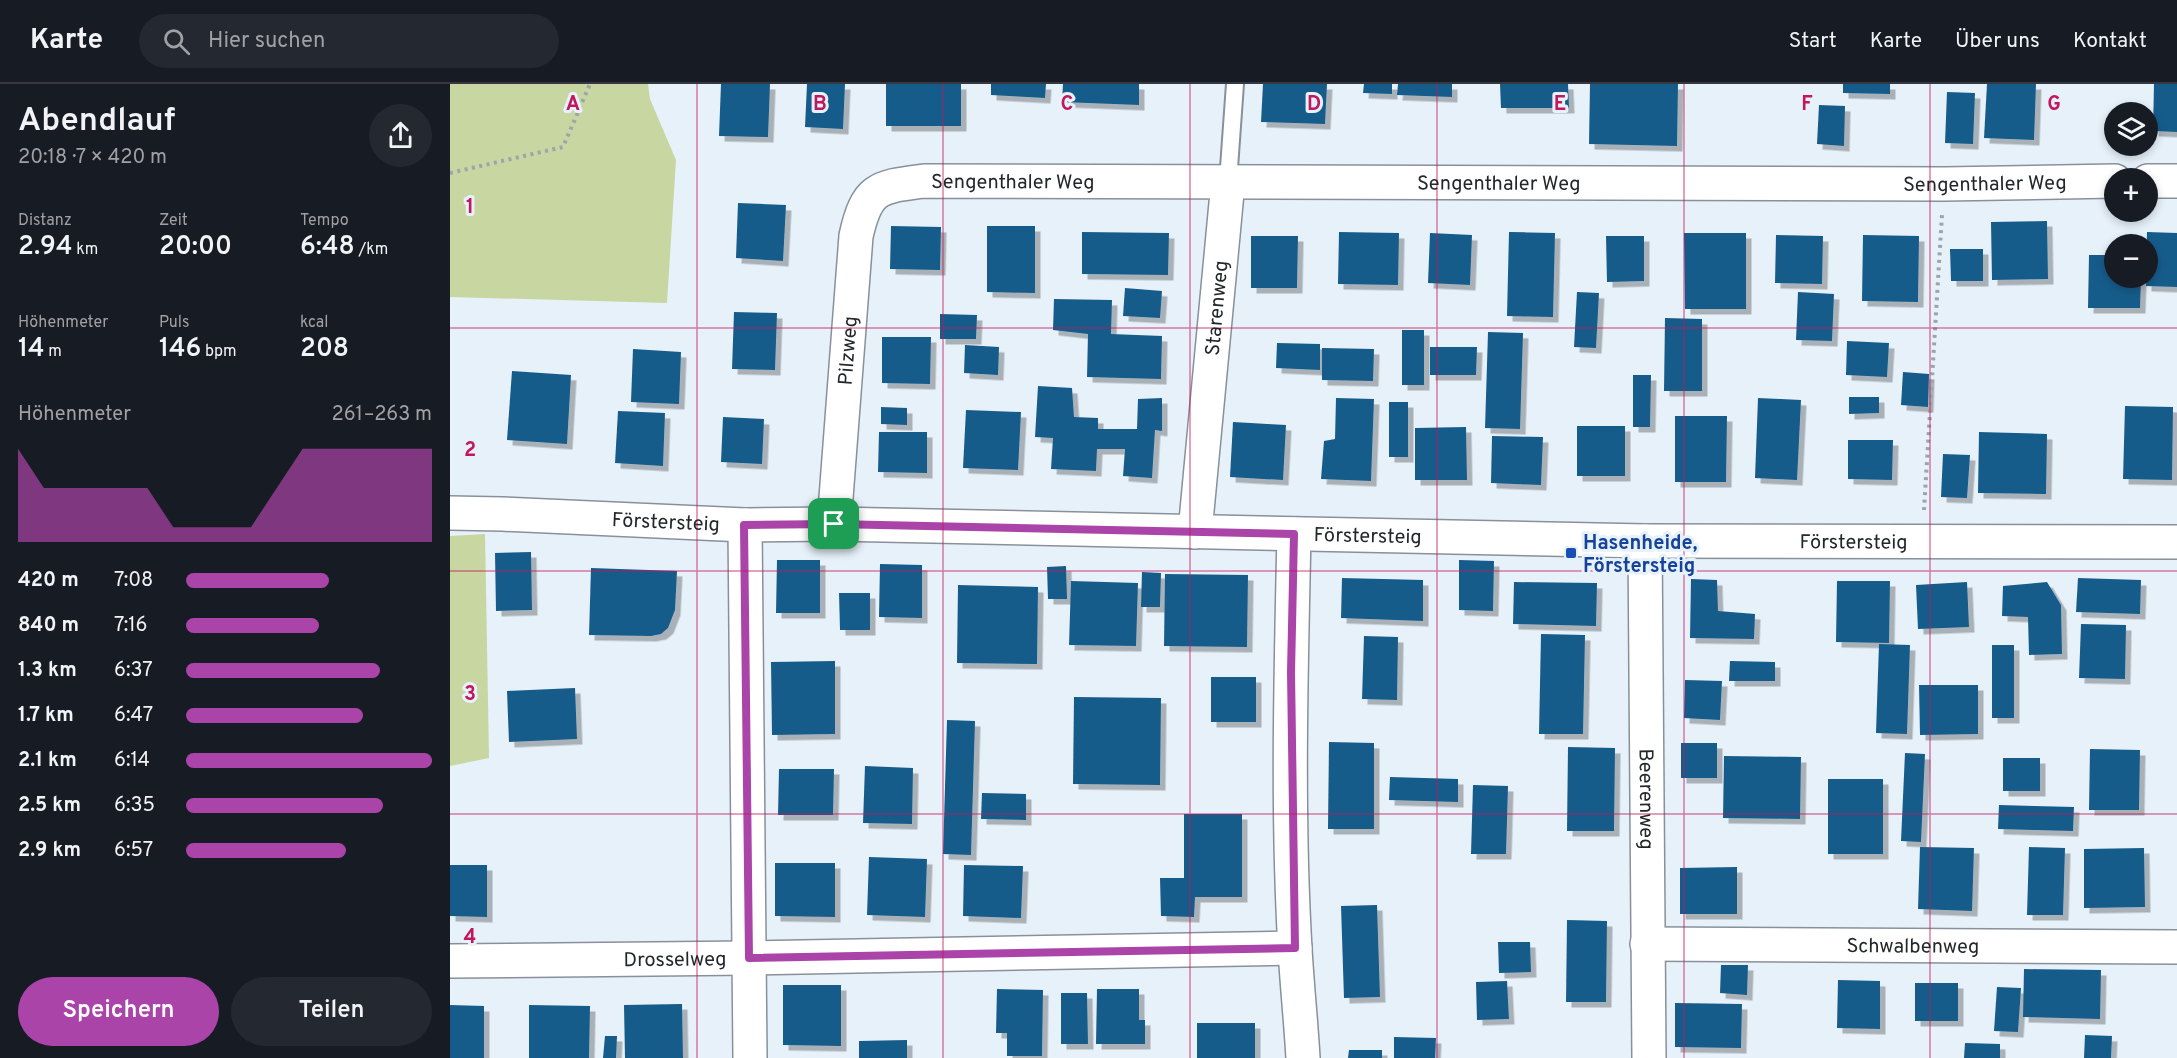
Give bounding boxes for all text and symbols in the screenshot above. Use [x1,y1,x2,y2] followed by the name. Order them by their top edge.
[139,14,559,68] search box
[30,23,103,59] text: Karte
[160,25,193,58] icon: search
[208,28,325,55] text: Hier suchen
[1789,28,1837,55] text: Start
[1870,28,1922,55] text: Karte
[1955,28,2040,55] text: Über uns
[2073,28,2147,55] text: Kontakt
[566,92,580,118] text: A
[813,92,827,118] text: B
[1061,92,1073,118] text: C
[1307,92,1321,118] text: D
[1554,92,1566,118] text: E
[1801,92,1813,118] text: F
[2047,92,2061,118] text: G
[18,101,175,143] text: Abendlauf
[2104,102,2158,288] map controls
[2104,102,2158,156] button: layers
[369,104,432,167] button: share
[18,145,167,171] text: 20:18 · 7 × 420 m
[2104,168,2158,222] button: +
[931,170,1095,197] street label: Sengenthaler Weg
[1417,171,1581,198] street label: Sengenthaler Weg
[1903,171,2067,199] street label: Sengenthaler Weg
[466,195,474,221] text: 1
[18,211,72,231] text: Distanz
[159,211,188,231] text: Zeit
[300,211,349,231] text: Tempo
[18,231,72,264] text: 2.94
[159,231,232,264] text: 20:00
[300,231,355,264] text: 6:48
[2104,234,2158,288] button: −
[72,240,98,260] text: km
[355,240,388,260] text: /km
[1201,259,1236,357] street label: Starenweg
[18,313,108,333] text: Höhenmeter
[159,313,190,333] text: Puls
[300,313,328,333] text: kcal
[834,315,865,386] street label: Pilzweg
[18,333,45,366] text: 14
[159,333,201,366] text: 146
[300,333,349,366] text: 208
[45,342,62,362] text: m
[201,342,237,362] text: bpm
[18,402,131,428] text: Höhenmeter
[331,402,432,428] text: 261–263 m
[464,438,476,464] text: 2
[808,498,859,549] pin
[817,507,850,540] icon: arrive
[611,508,720,539] street label: Förstersteig
[1313,523,1422,551] street label: Förstersteig
[1799,530,1908,556] street label: Förstersteig
[1583,531,1698,580] place label: Hasenheide, Förstersteig
[1564,546,1578,560] marker: Hasenheide, Förstersteig
[18,568,79,594] text: 420 m
[114,568,153,594] text: 7:08
[18,613,79,639] text: 840 m
[114,613,148,639] text: 7:16
[18,658,77,684] text: 1.3 km
[114,658,153,684] text: 6:37
[464,682,476,708] text: 3
[18,703,74,729] text: 1.7 km
[114,703,153,729] text: 6:47
[18,748,77,774] text: 2.1 km
[114,748,150,774] text: 6:14
[1632,748,1658,850] street label: Beerenweg
[18,793,81,819] text: 2.5 km
[114,793,155,819] text: 6:35
[18,838,81,864] text: 2.9 km
[114,838,153,864] text: 6:57
[464,925,476,951] text: 4
[1847,934,1979,961] street label: Schwalbenweg
[623,947,727,974] street label: Drosselweg
[18,977,219,1046] button: Speichern
[231,977,432,1046] button: Teilen

